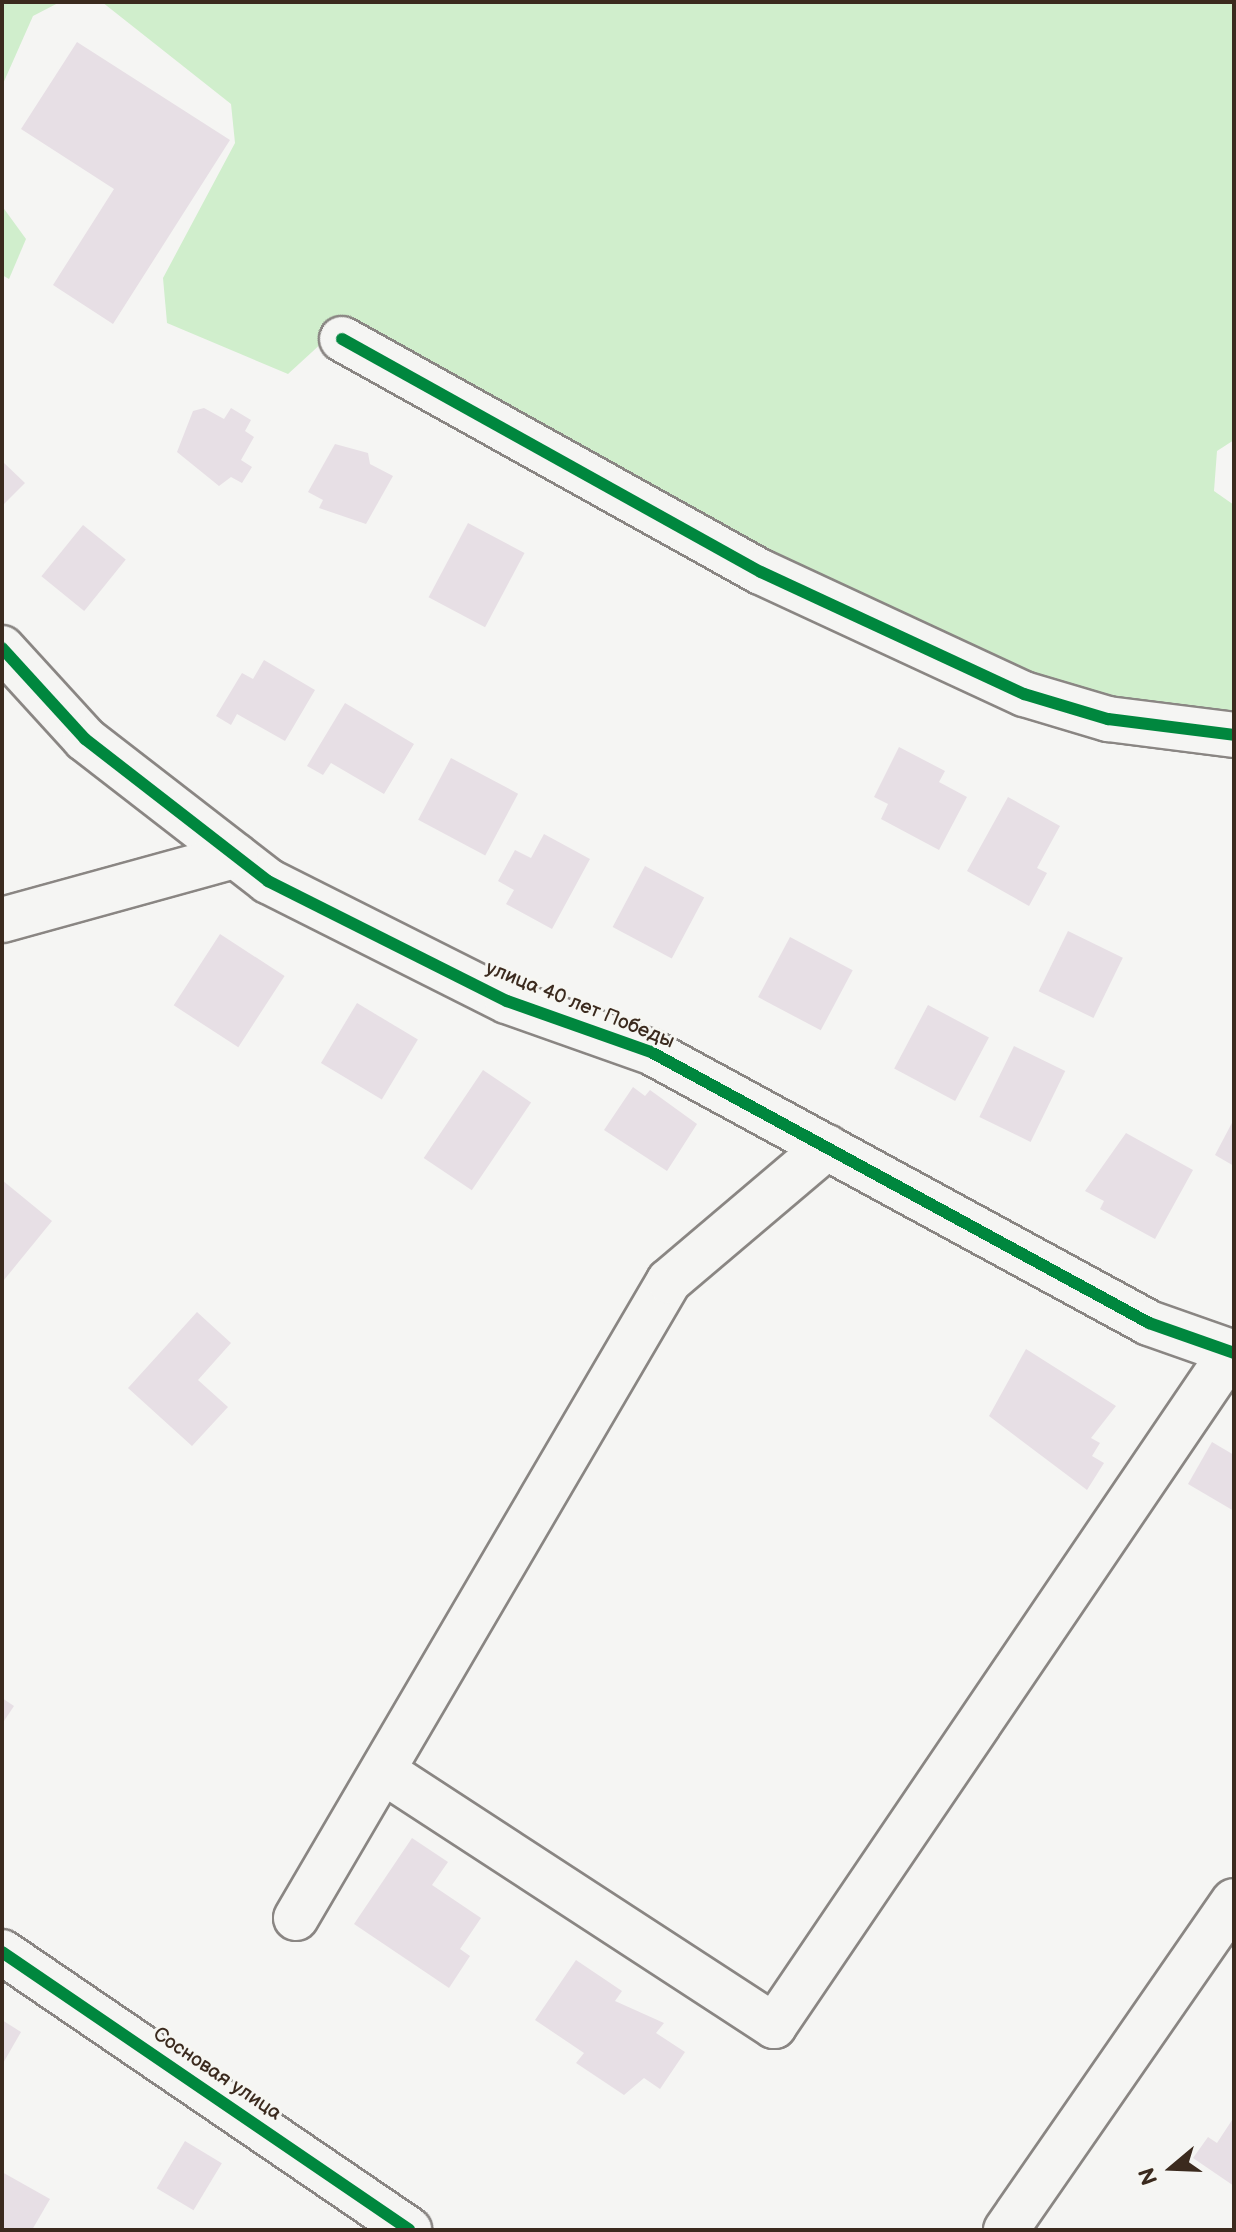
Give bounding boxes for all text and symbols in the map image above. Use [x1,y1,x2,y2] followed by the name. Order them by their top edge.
[482,956,678,1054] street label: улица 40 лет Победы
[148,2022,286,2126] street label: Сосновая улица
[1132,2128,1212,2208] north arrow
[1133,2164,1164,2188] text: N

